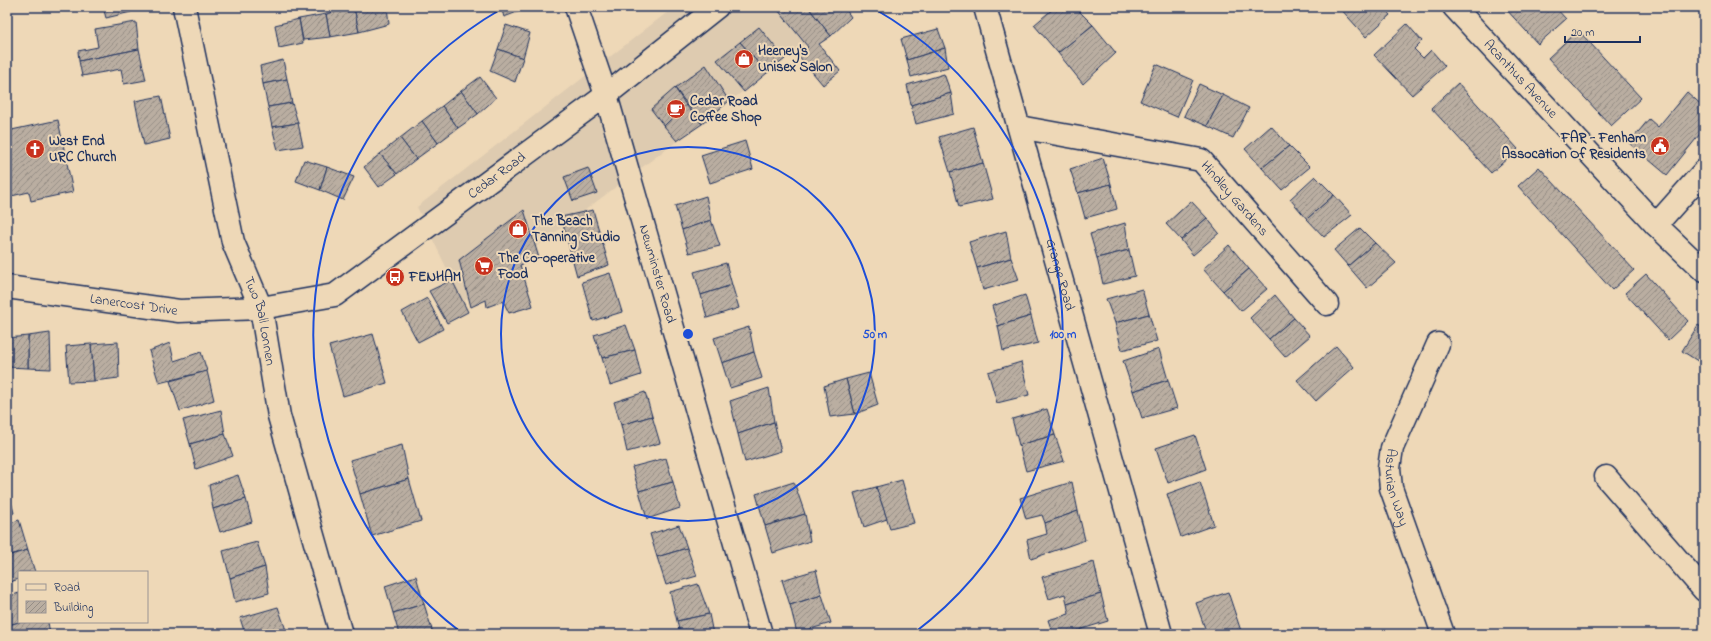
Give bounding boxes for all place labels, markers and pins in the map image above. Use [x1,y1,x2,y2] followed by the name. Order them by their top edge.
[758,41,833,78] place label: Heeney's Unisex Salon
[733,48,755,70] shop icon: Heeney's Unisex Salon
[690,91,762,128] place label: Cedar Road Coffee Shop
[665,98,687,120] cafe icon: Cedar Road Coffee Shop
[1501,128,1646,165] place label: FAR - Fenham Assocation Of Residents
[49,131,117,168] place label: West End URC Church
[1649,135,1671,157] public building icon: FAR - Fenham Assocation Of Residents
[24,138,46,160] church icon: West End URC Church
[532,211,620,250] place label: The Beach Tanning Studio
[507,218,529,240] shop icon: The Beach Tanning Studio
[497,248,596,285] place label: The Co-operative Food
[473,255,495,277] supermarket icon: The Co-operative Food
[384,266,406,288] bus stop icon: FENHAM
[408,267,461,288] place label: FENHAM
[681,327,695,341] centre of rings

